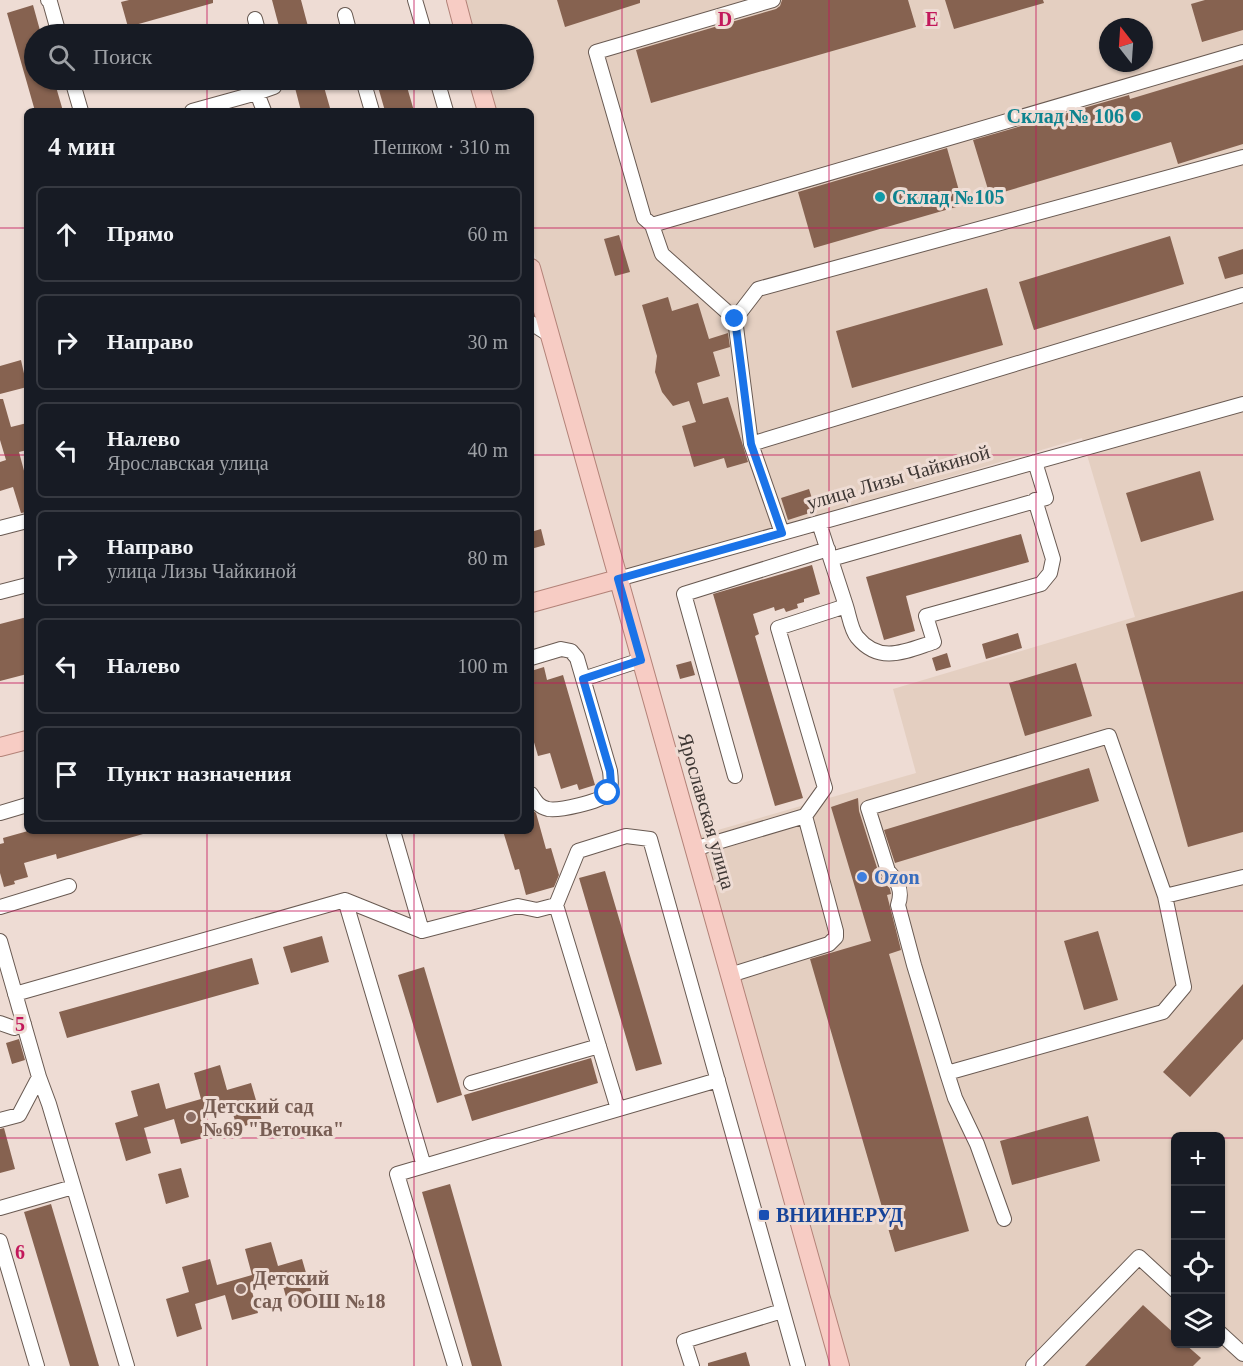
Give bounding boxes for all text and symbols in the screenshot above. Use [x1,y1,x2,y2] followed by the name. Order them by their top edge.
[718,8,732,30] text: D
[925,8,939,30] text: E
[1099,18,1153,72] north arrow
[24,24,534,90] search box
[45,41,78,74] icon: search
[93,44,152,69] text: Поиск
[1007,105,1124,127] place label: Склад № 106
[1129,109,1143,123] marker: Склад № 106
[48,132,115,161] text: 4 мин
[373,136,510,158] text: Пешком · 310 m
[892,186,1004,208] place label: Склад №105
[873,190,887,204] marker: Склад №105
[50,218,83,251] icon: ahead
[107,221,174,246] text: Прямо
[467,223,508,245] text: 60 m
[721,305,747,331] route end
[50,326,83,359] icon: right
[107,329,193,354] text: Направо
[467,331,508,353] text: 30 m
[107,426,180,451] text: Налево
[50,434,83,467] icon: left
[467,439,508,461] text: 40 m
[804,440,993,515] street label: улица Лизы Чайкиной
[107,452,269,474] text: Ярославская улица
[107,534,193,559] text: Направо
[50,542,83,575] icon: right
[467,547,508,569] text: 80 m
[107,560,296,582] text: улица Лизы Чайкиной
[50,650,83,683] icon: left
[107,653,180,678] text: Налево
[457,655,508,677] text: 100 m
[673,730,740,892] street label: Ярославская улица
[50,758,83,791] icon: arrive
[107,761,292,786] text: Пункт назначения
[594,779,620,805] route start
[874,866,920,888] place label: Ozon
[855,870,869,884] marker: Ozon
[15,1013,25,1035] text: 5
[203,1095,344,1140] place label: Детский сад №69 "Веточка"
[184,1110,198,1124] marker: Детский сад №69 "Веточка"
[1171,1132,1225,1348] map controls
[1171,1132,1225,1186] button: +
[1171,1186,1225,1240] button: −
[776,1204,903,1227] place label: ВНИИНЕРУД
[757,1208,771,1222] marker: ВНИИНЕРУД
[1171,1240,1225,1294] button: locate
[15,1241,25,1263] text: 6
[253,1267,385,1312] place label: Детский сад ООШ №18
[234,1282,248,1296] marker: Детский сад ООШ №18
[1171,1294,1225,1348] button: layers

